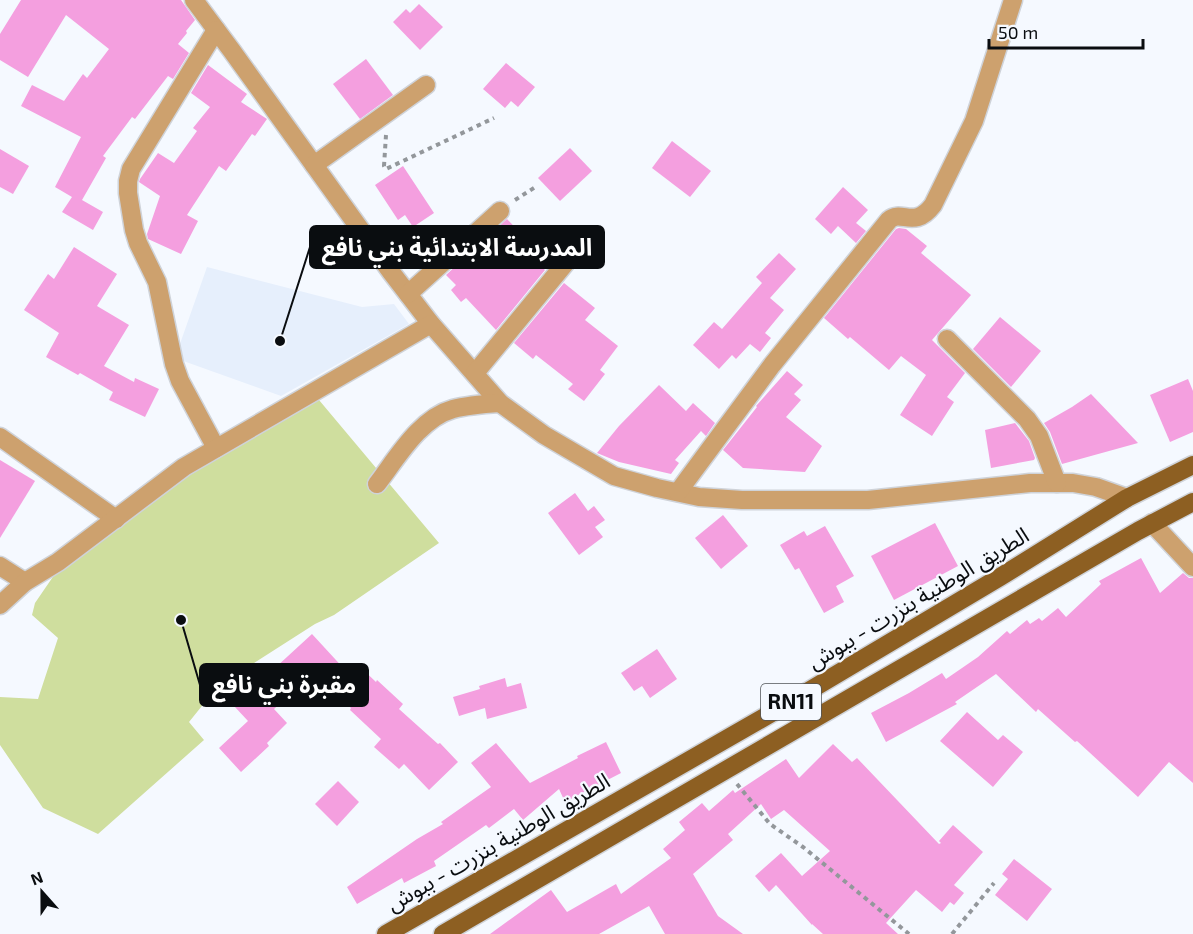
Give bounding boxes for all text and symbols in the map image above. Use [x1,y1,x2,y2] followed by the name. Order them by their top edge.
[989,12,1144,50] scale bar
[998,21,1038,43] text: 50 m
[310,226,604,268] callout: المدرسة الابتدائية بني نافع
[322,232,592,268] text: المدرسة الابتدائية بني نافع
[802,521,1034,675] street label: الطريق الوطنية بنزرت - ببوش
[200,664,368,706] callout: مقبرة بني نافع
[212,669,356,705] text: مقبرة بني نافع
[761,684,821,720] road number: RN11
[381,766,615,918] street label: الطريق الوطنية بنزرت - ببوش
[12,862,72,922] north arrow
[28,867,45,888] text: N

